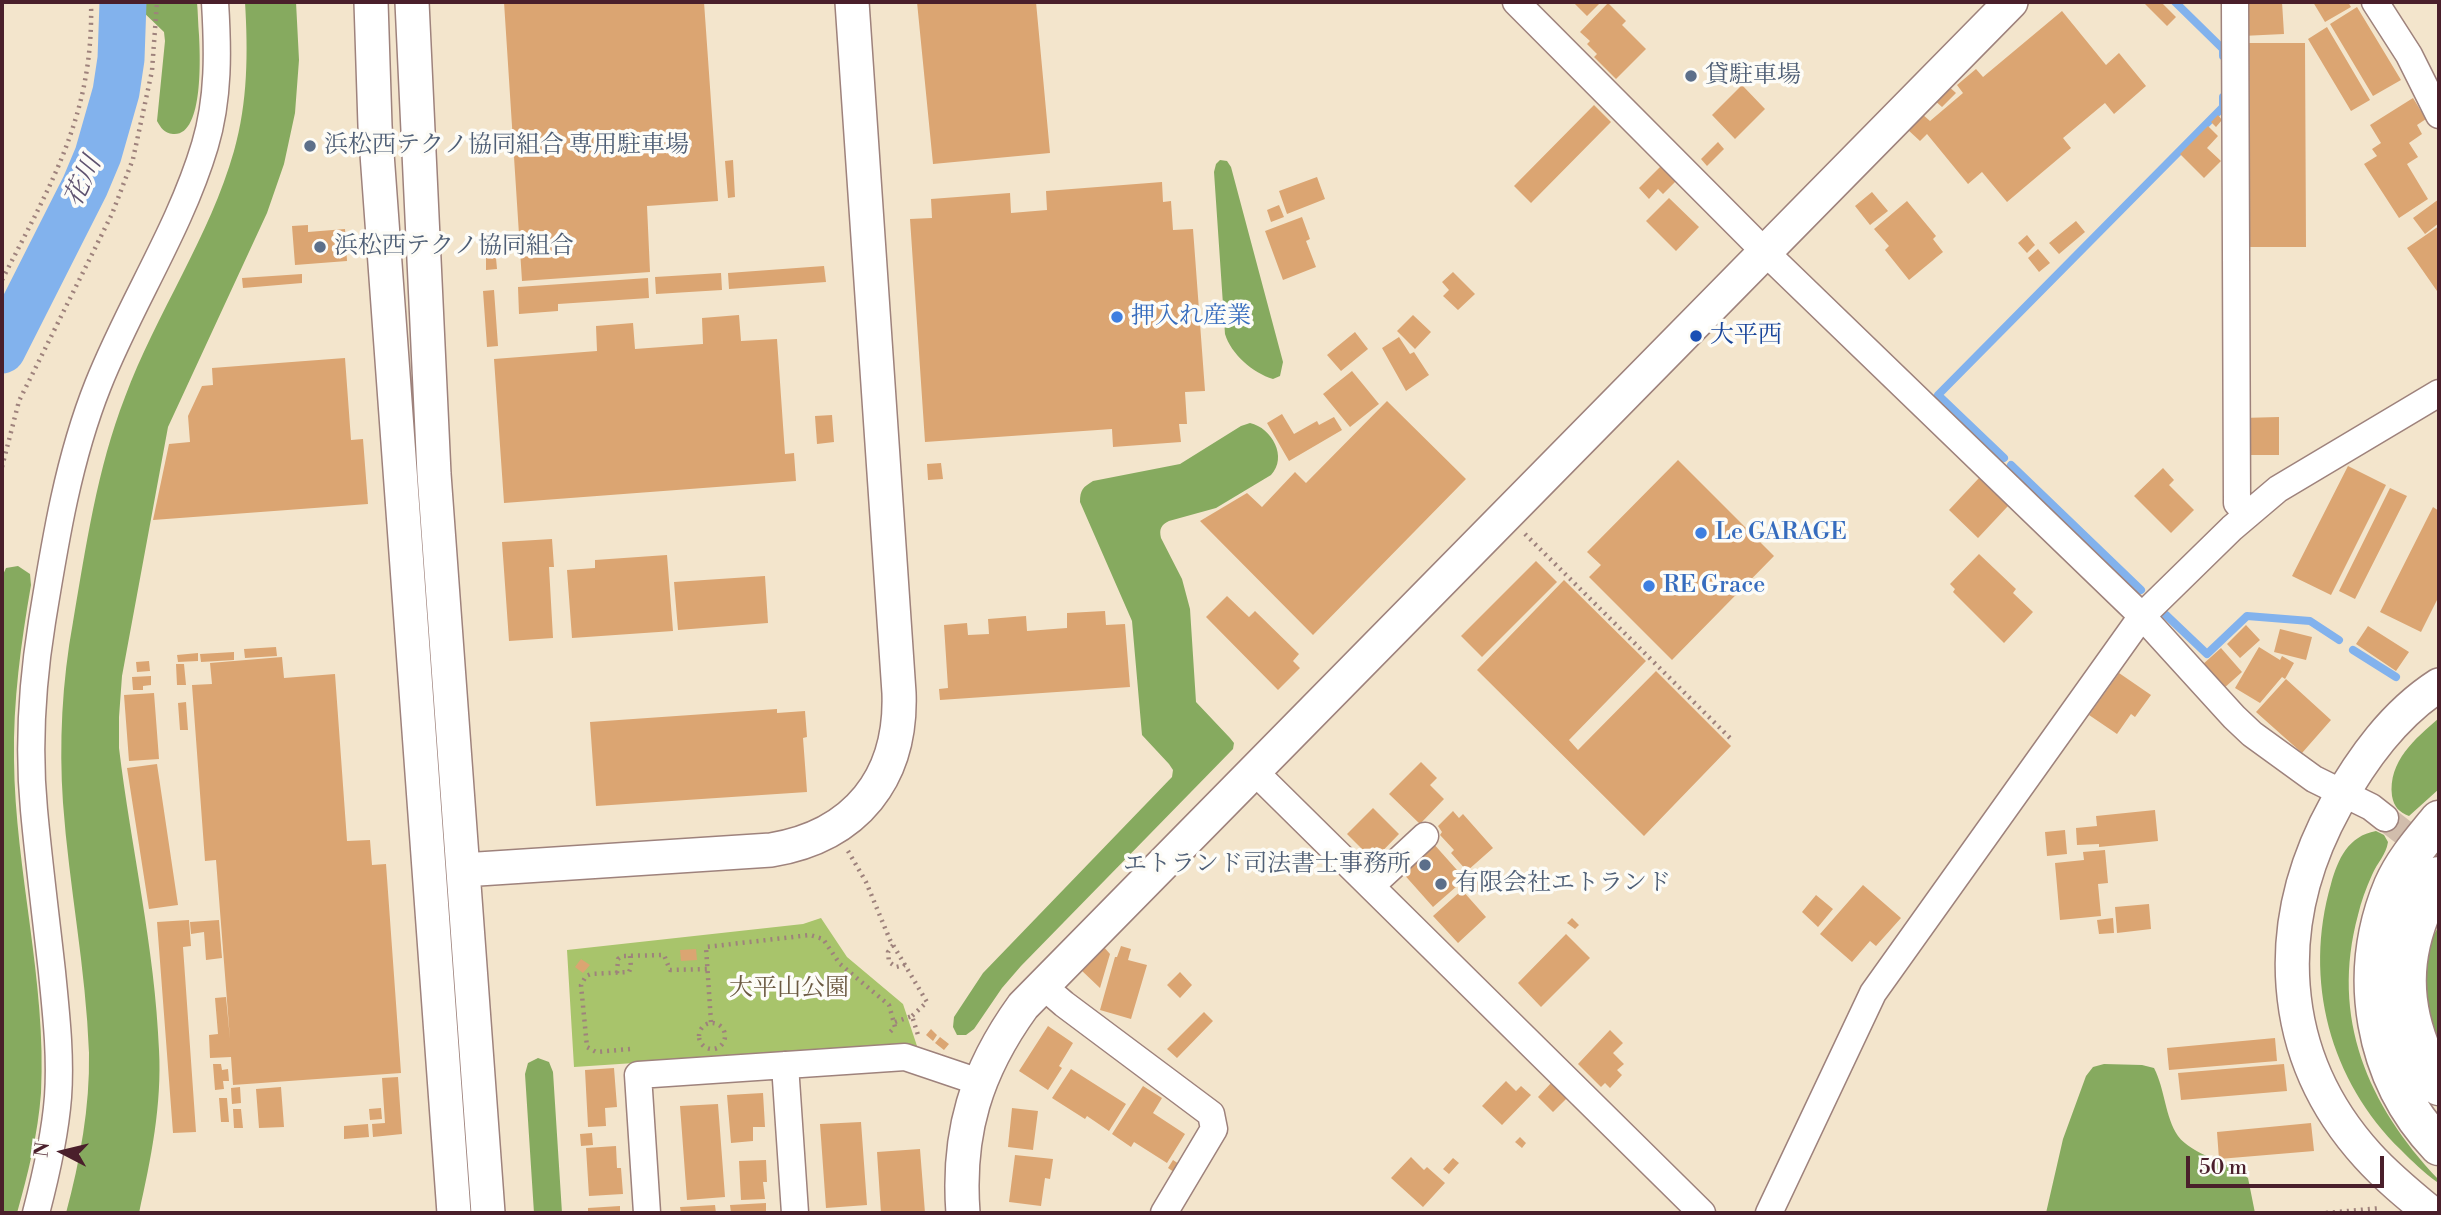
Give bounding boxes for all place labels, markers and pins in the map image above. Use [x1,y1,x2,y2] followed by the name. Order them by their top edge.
[1705,62,1801,90] place label: 貸駐車場
[1683,68,1699,84] marker: 貸駐車場
[324,132,689,160] place label: 浜松西テクノ協同組合 専用駐車場
[302,138,318,154] marker: 浜松西テクノ協同組合 専用駐車場
[334,233,574,261] place label: 浜松西テクノ協同組合
[312,239,328,255] marker: 浜松西テクノ協同組合
[1131,303,1251,331] place label: 押入れ産業
[1109,309,1125,325] marker: 押入れ産業
[1710,322,1782,350] place label: 大平西
[1688,328,1704,344] marker: 大平西
[1715,519,1847,547] place label: Le GARAGE
[1693,525,1709,541] marker: Le GARAGE
[1663,572,1765,600] place label: RE Grace
[1641,578,1657,594] marker: RE Grace
[1123,851,1411,879] place label: エトランド司法書士事務所
[1417,857,1433,873] marker: エトランド司法書士事務所
[1455,870,1671,898] place label: 有限会社エトランド
[1433,876,1449,892] marker: 有限会社エトランド

